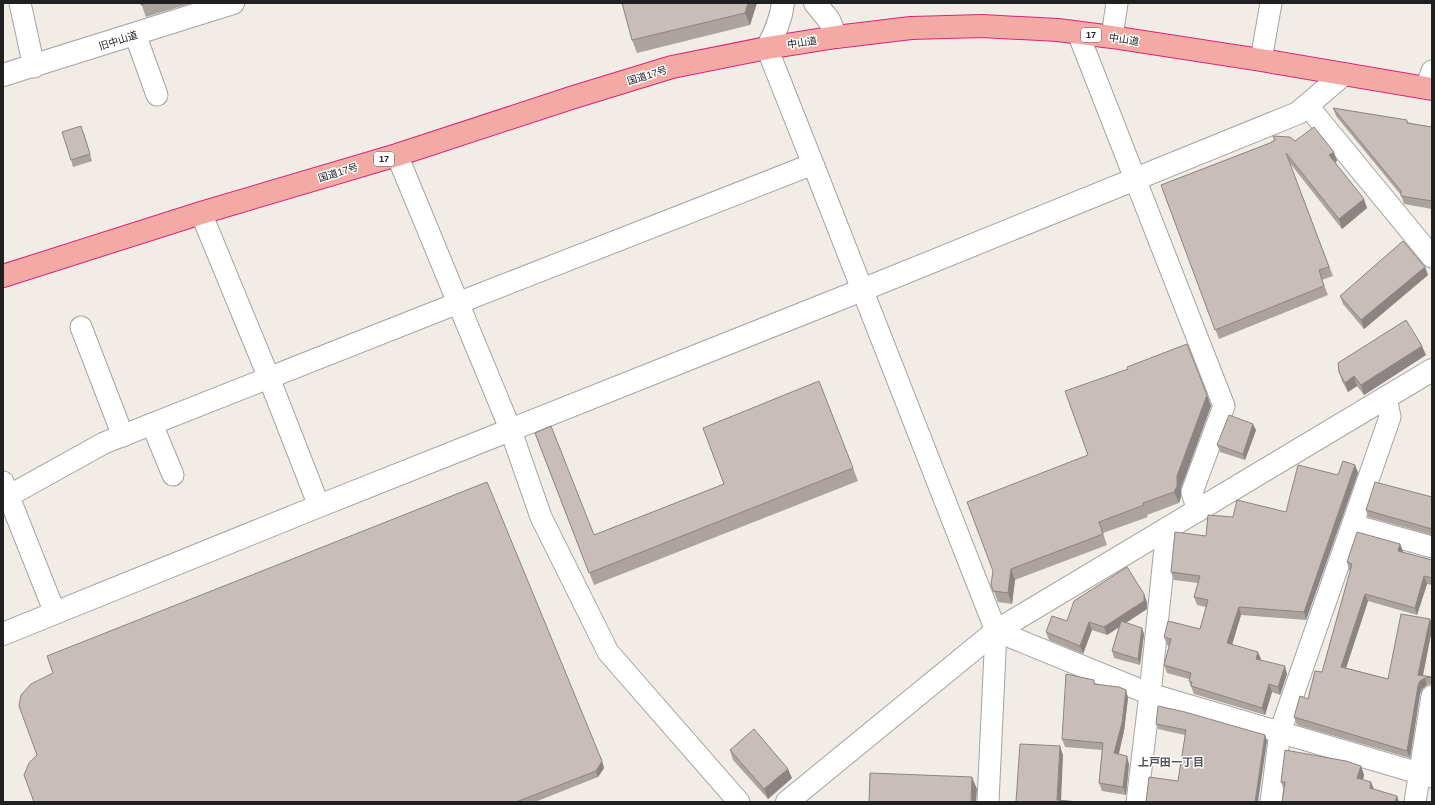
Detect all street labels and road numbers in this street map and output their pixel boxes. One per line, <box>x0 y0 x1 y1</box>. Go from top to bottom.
road number: 17 <box>1081 28 1101 42</box>
street label: 旧中山道 <box>97 29 139 52</box>
street label: 中山道 <box>1108 32 1140 47</box>
street label: 中山道 <box>786 35 818 50</box>
street label: 国道17号 <box>626 64 668 87</box>
road number: 17 <box>374 152 394 166</box>
street label: 国道17号 <box>317 161 359 184</box>

